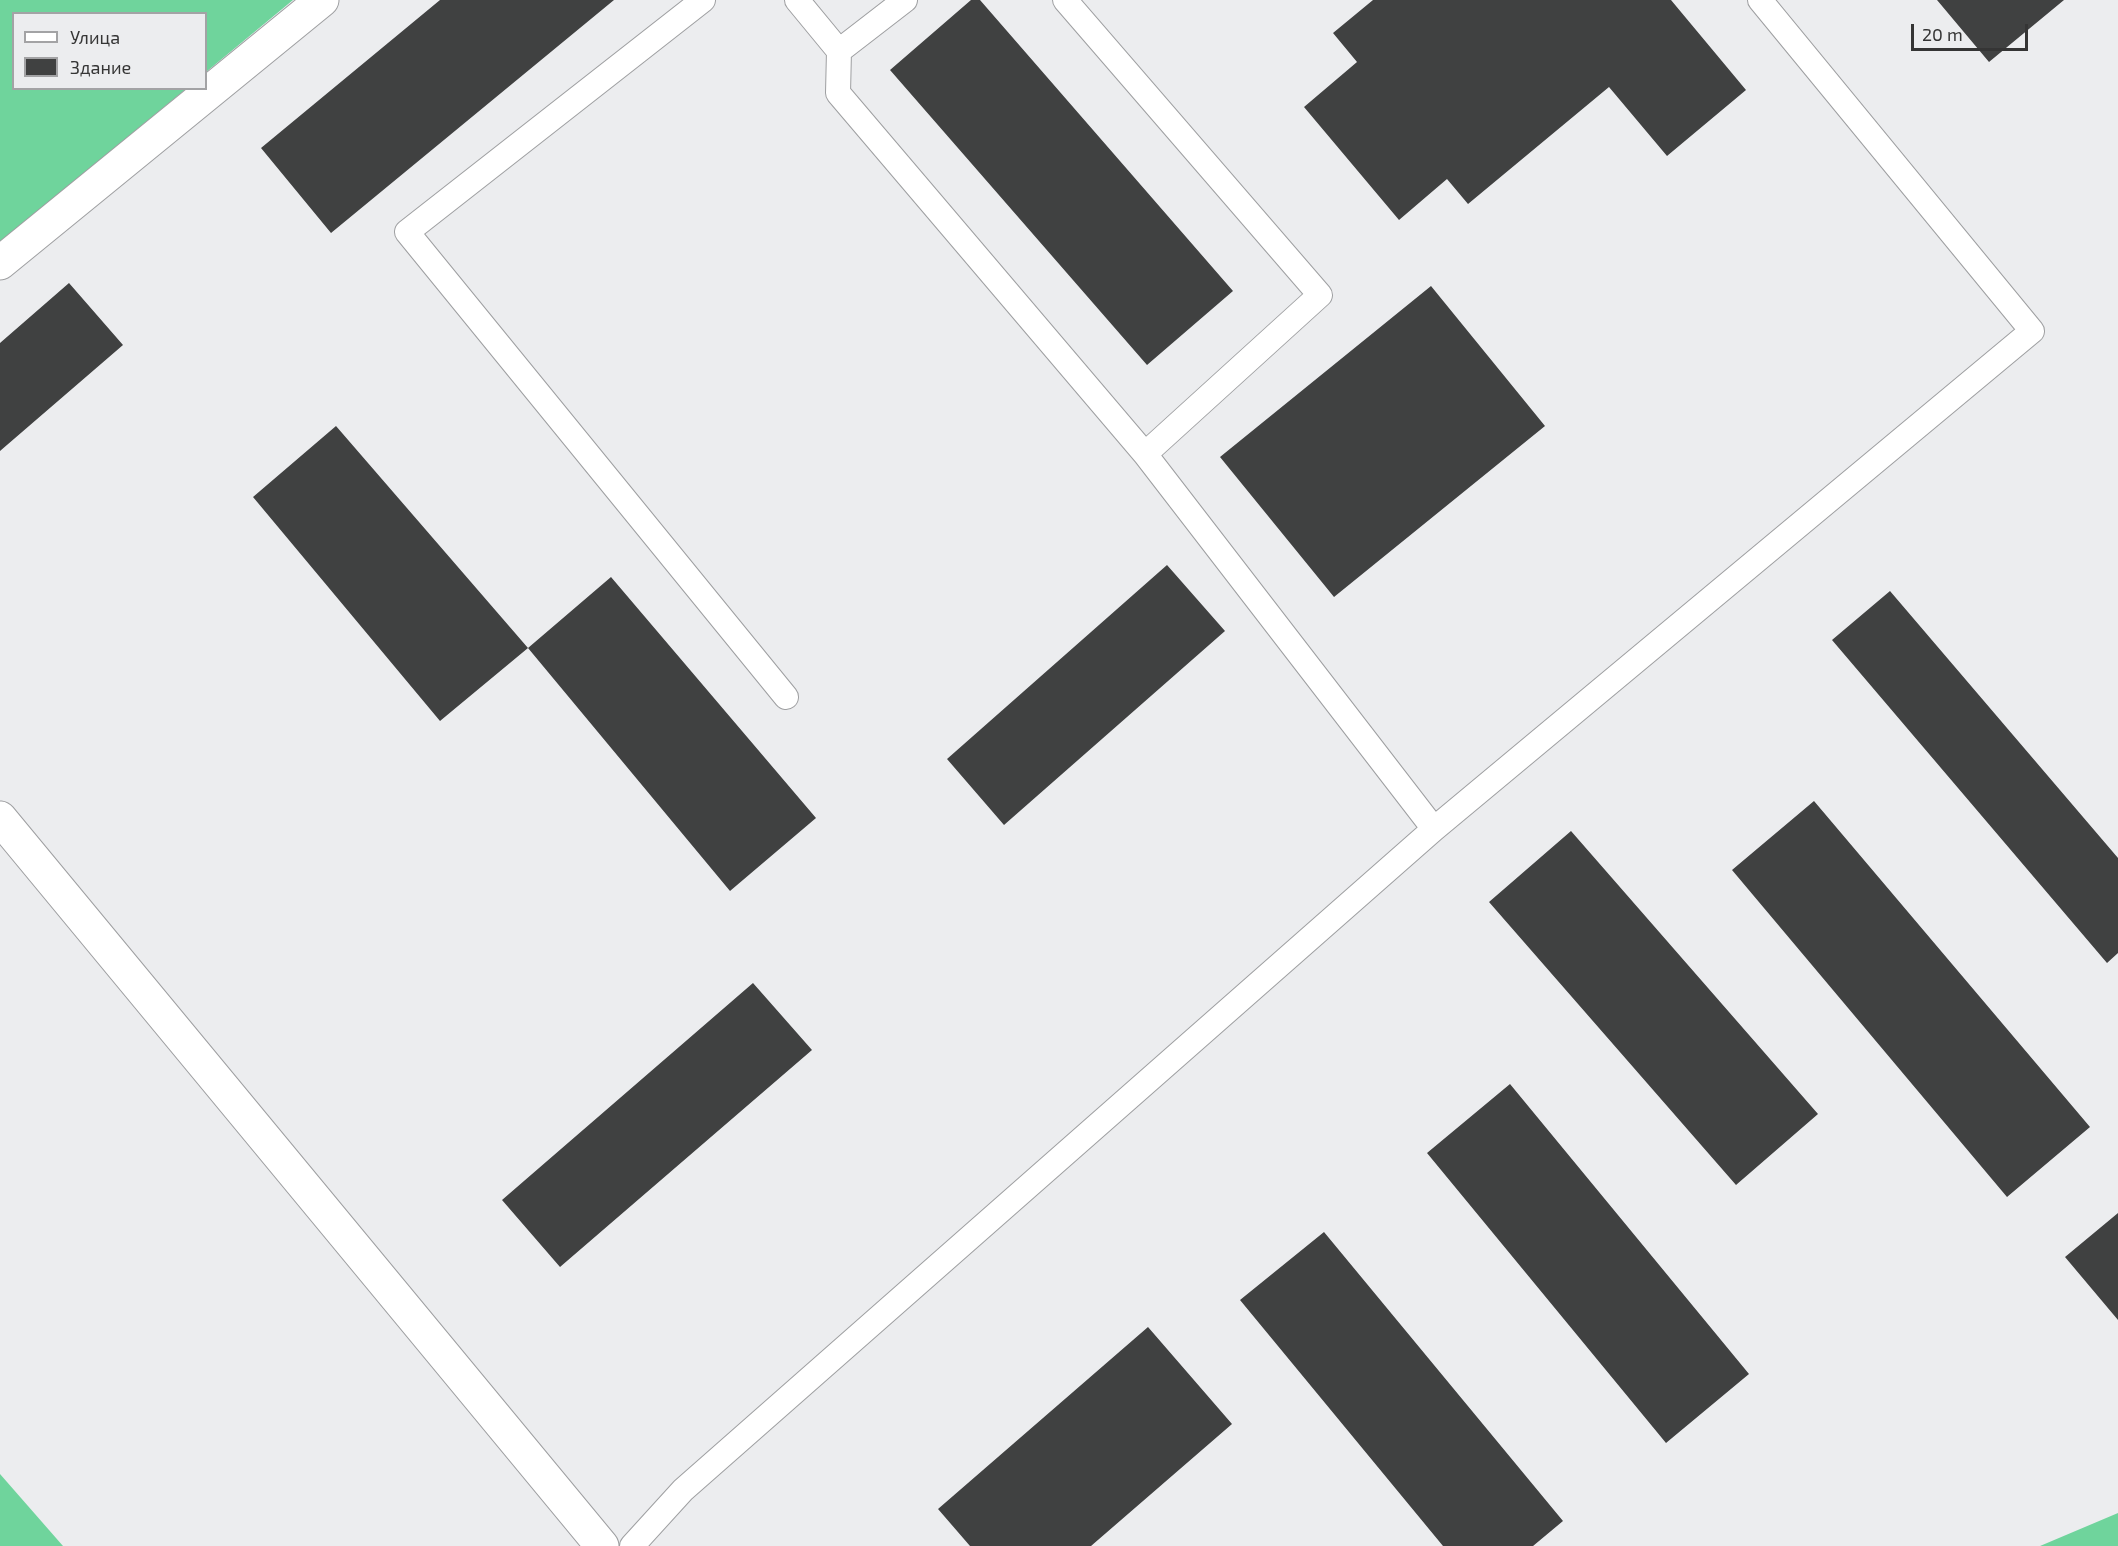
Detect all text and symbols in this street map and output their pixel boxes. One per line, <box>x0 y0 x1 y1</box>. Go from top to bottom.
legend <box>12 12 207 90</box>
scale bar <box>1914 12 2031 50</box>
text: 20 m <box>1922 23 1963 45</box>
text: Улица <box>70 26 120 48</box>
text: Здание <box>70 56 131 78</box>

